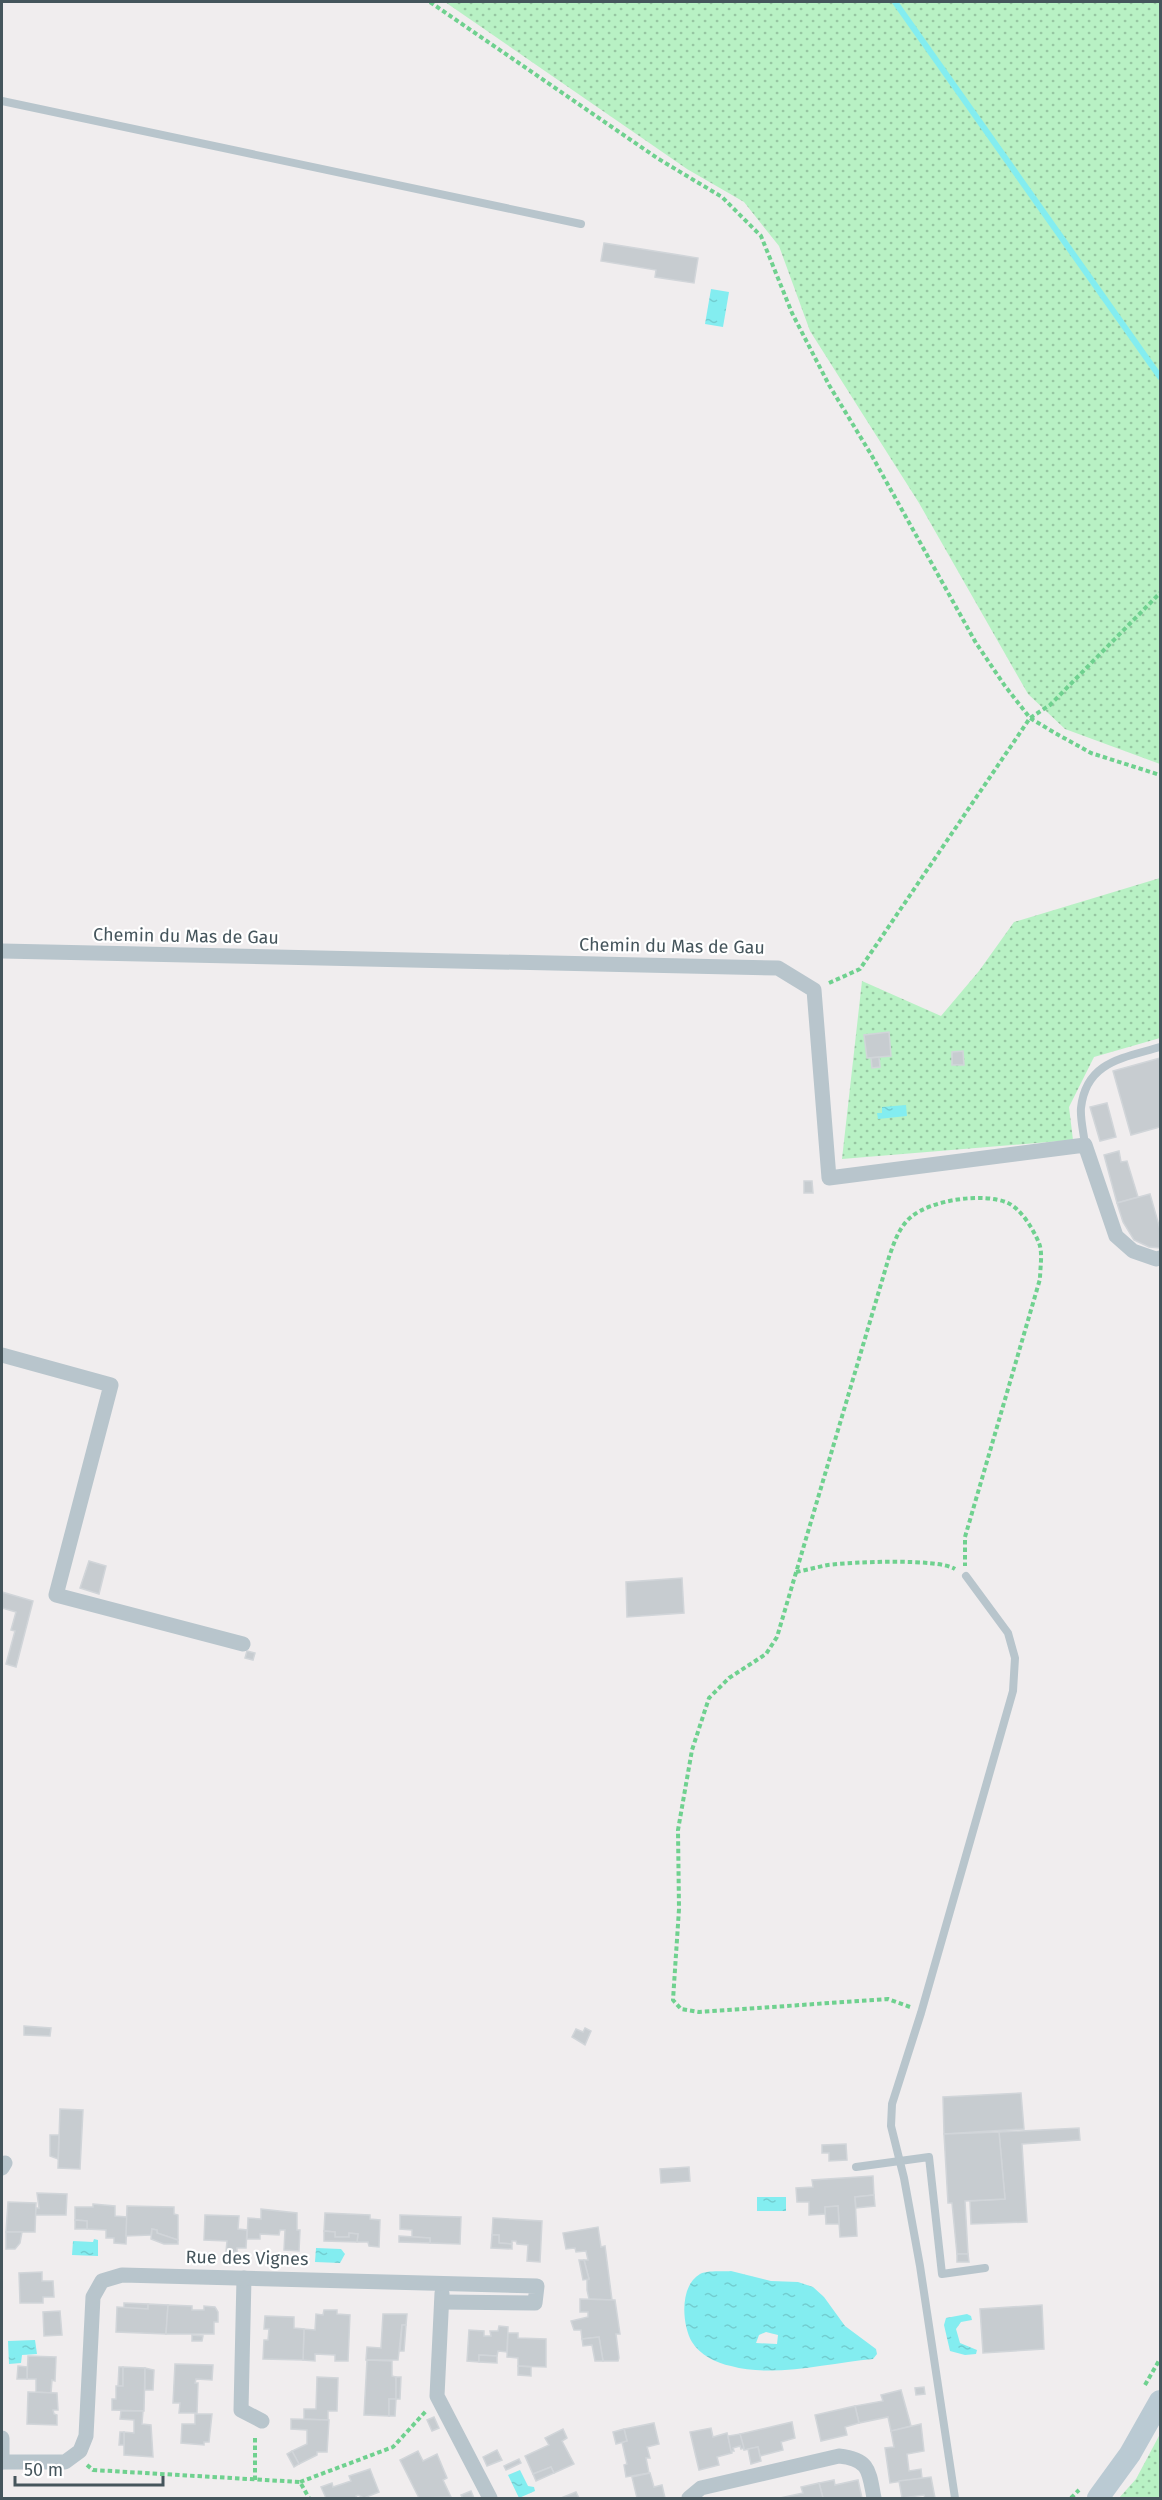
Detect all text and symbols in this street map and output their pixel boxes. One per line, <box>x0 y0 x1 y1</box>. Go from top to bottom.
street label: Chemin du Mas de Gau <box>93 923 279 949</box>
street label: Chemin du Mas de Gau <box>579 933 765 959</box>
street label: Rue des Vignes <box>185 2246 309 2270</box>
scale bar <box>15 2449 164 2487</box>
text: 50 m <box>24 2459 63 2481</box>

